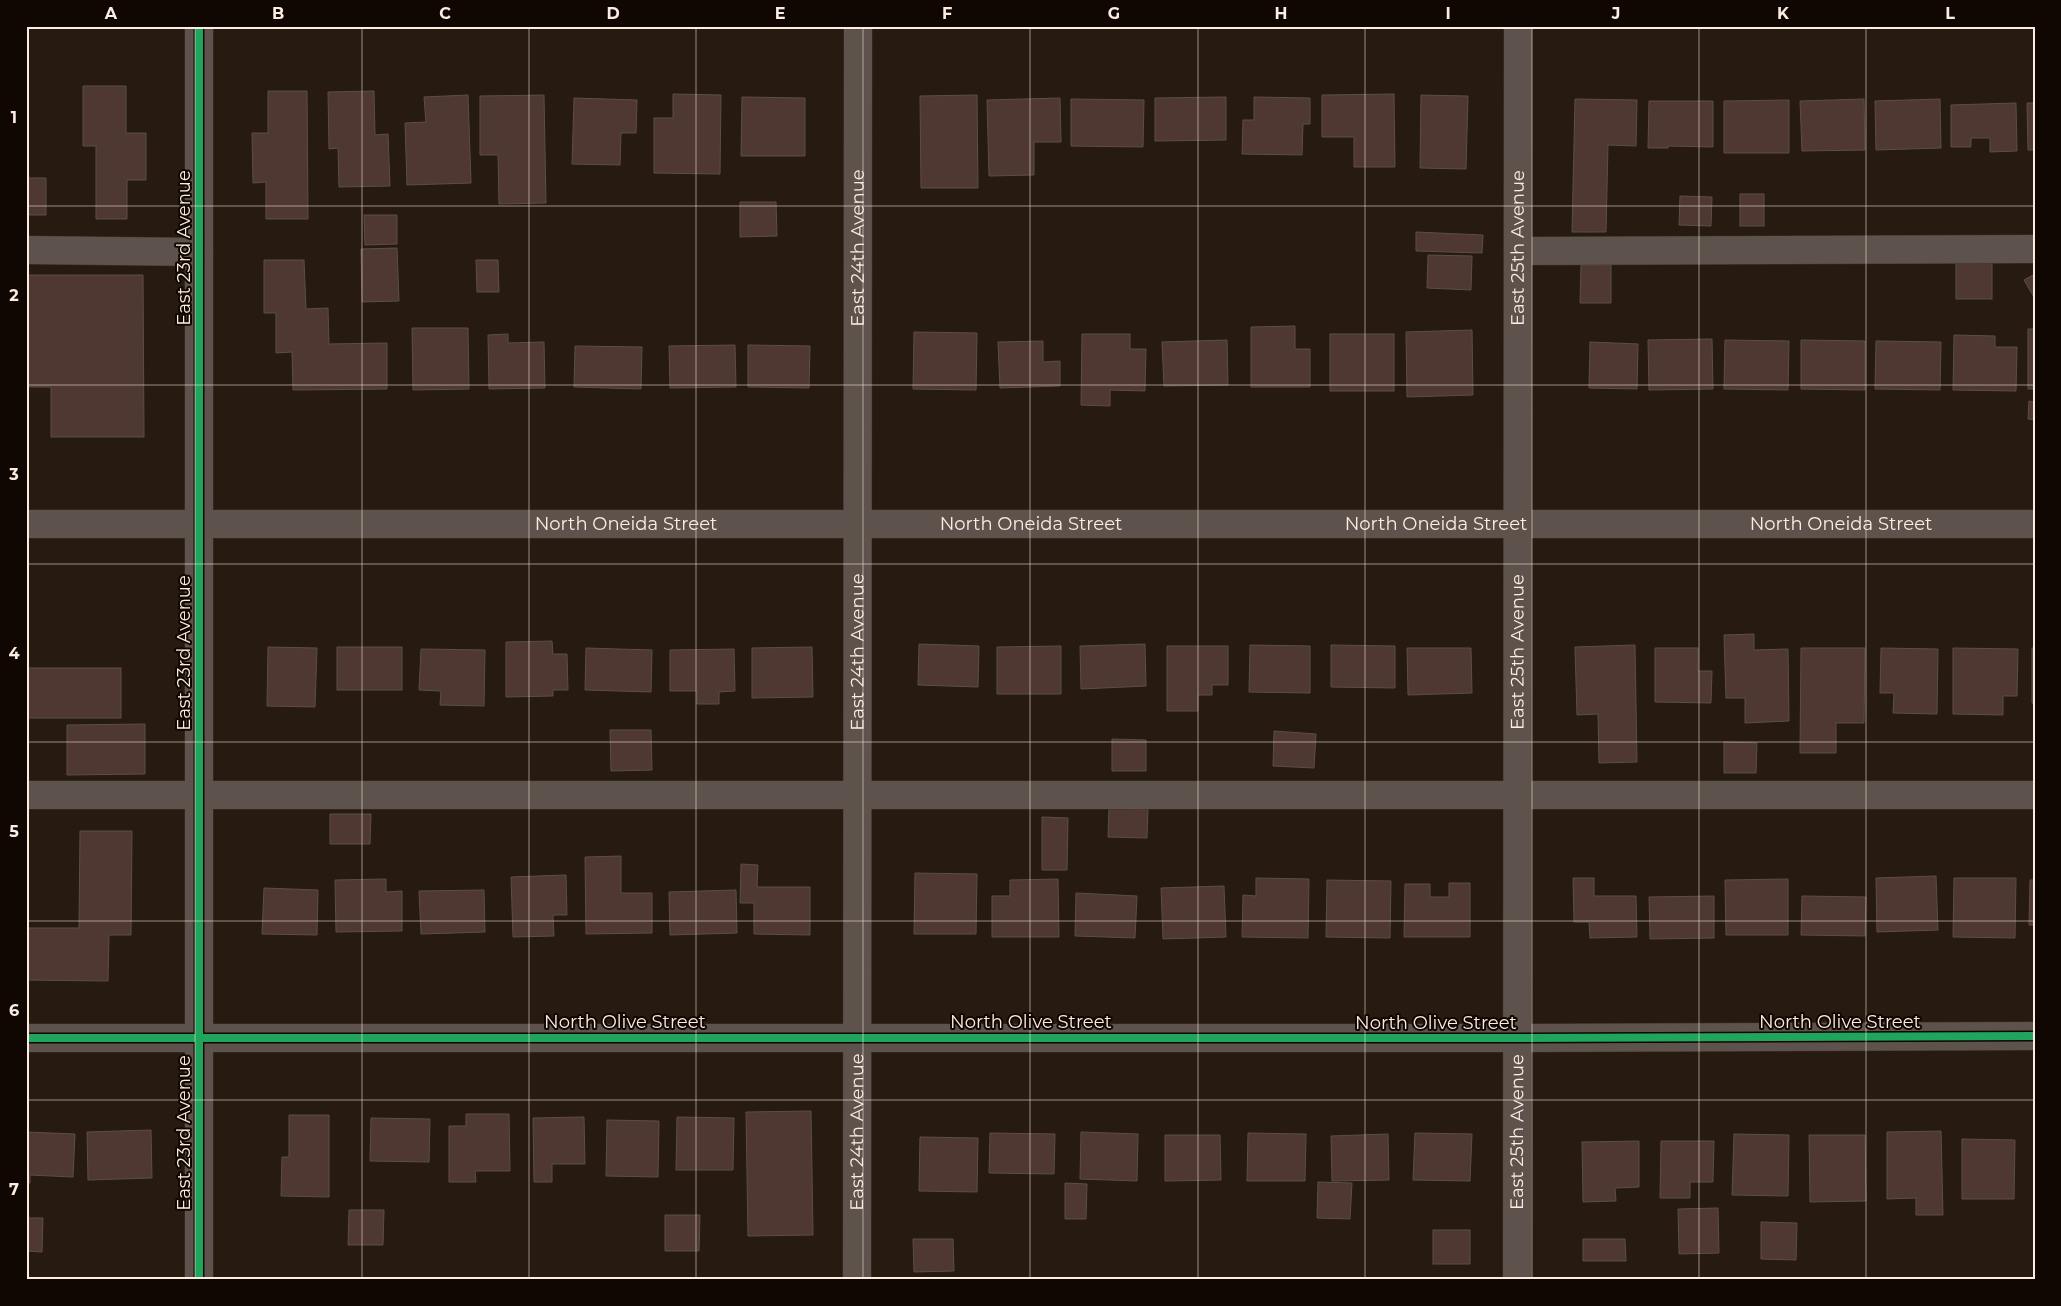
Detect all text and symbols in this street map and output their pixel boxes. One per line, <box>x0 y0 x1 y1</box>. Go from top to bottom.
text: A <box>104 4 118 23</box>
text: B <box>272 4 284 23</box>
text: C <box>439 4 451 23</box>
text: D <box>606 4 620 23</box>
text: E <box>775 4 785 23</box>
text: F <box>942 4 952 23</box>
text: G <box>1108 4 1120 23</box>
text: H <box>1275 4 1287 23</box>
text: I <box>1445 4 1451 23</box>
text: J <box>1611 4 1620 23</box>
text: K <box>1777 4 1790 23</box>
text: L <box>1945 4 1955 23</box>
text: 1 <box>11 108 17 127</box>
street label: East 24th Avenue <box>847 169 869 327</box>
street label: East 23rd Avenue <box>173 170 195 326</box>
street label: East 25th Avenue <box>1507 170 1529 326</box>
text: 2 <box>9 286 19 305</box>
text: 3 <box>8 465 19 484</box>
street label: North Oneida Street <box>535 513 717 535</box>
street label: North Oneida Street <box>940 513 1122 535</box>
street label: North Oneida Street <box>1345 513 1527 535</box>
street label: North Oneida Street <box>1750 513 1932 535</box>
street label: East 24th Avenue <box>846 573 869 731</box>
street label: East 25th Avenue <box>1506 574 1529 730</box>
street label: East 23rd Avenue <box>173 575 195 731</box>
text: 4 <box>8 644 20 663</box>
text: 5 <box>9 822 19 841</box>
text: 6 <box>9 1001 19 1020</box>
street label: North Olive Street <box>544 1011 706 1033</box>
street label: North Olive Street <box>950 1011 1112 1033</box>
street label: North Olive Street <box>1759 1011 1921 1033</box>
street label: North Olive Street <box>1355 1012 1517 1034</box>
street label: East 24th Avenue <box>846 1053 868 1211</box>
street label: East 25th Avenue <box>1506 1054 1528 1210</box>
street label: East 23rd Avenue <box>173 1055 195 1211</box>
text: 7 <box>9 1180 19 1199</box>

